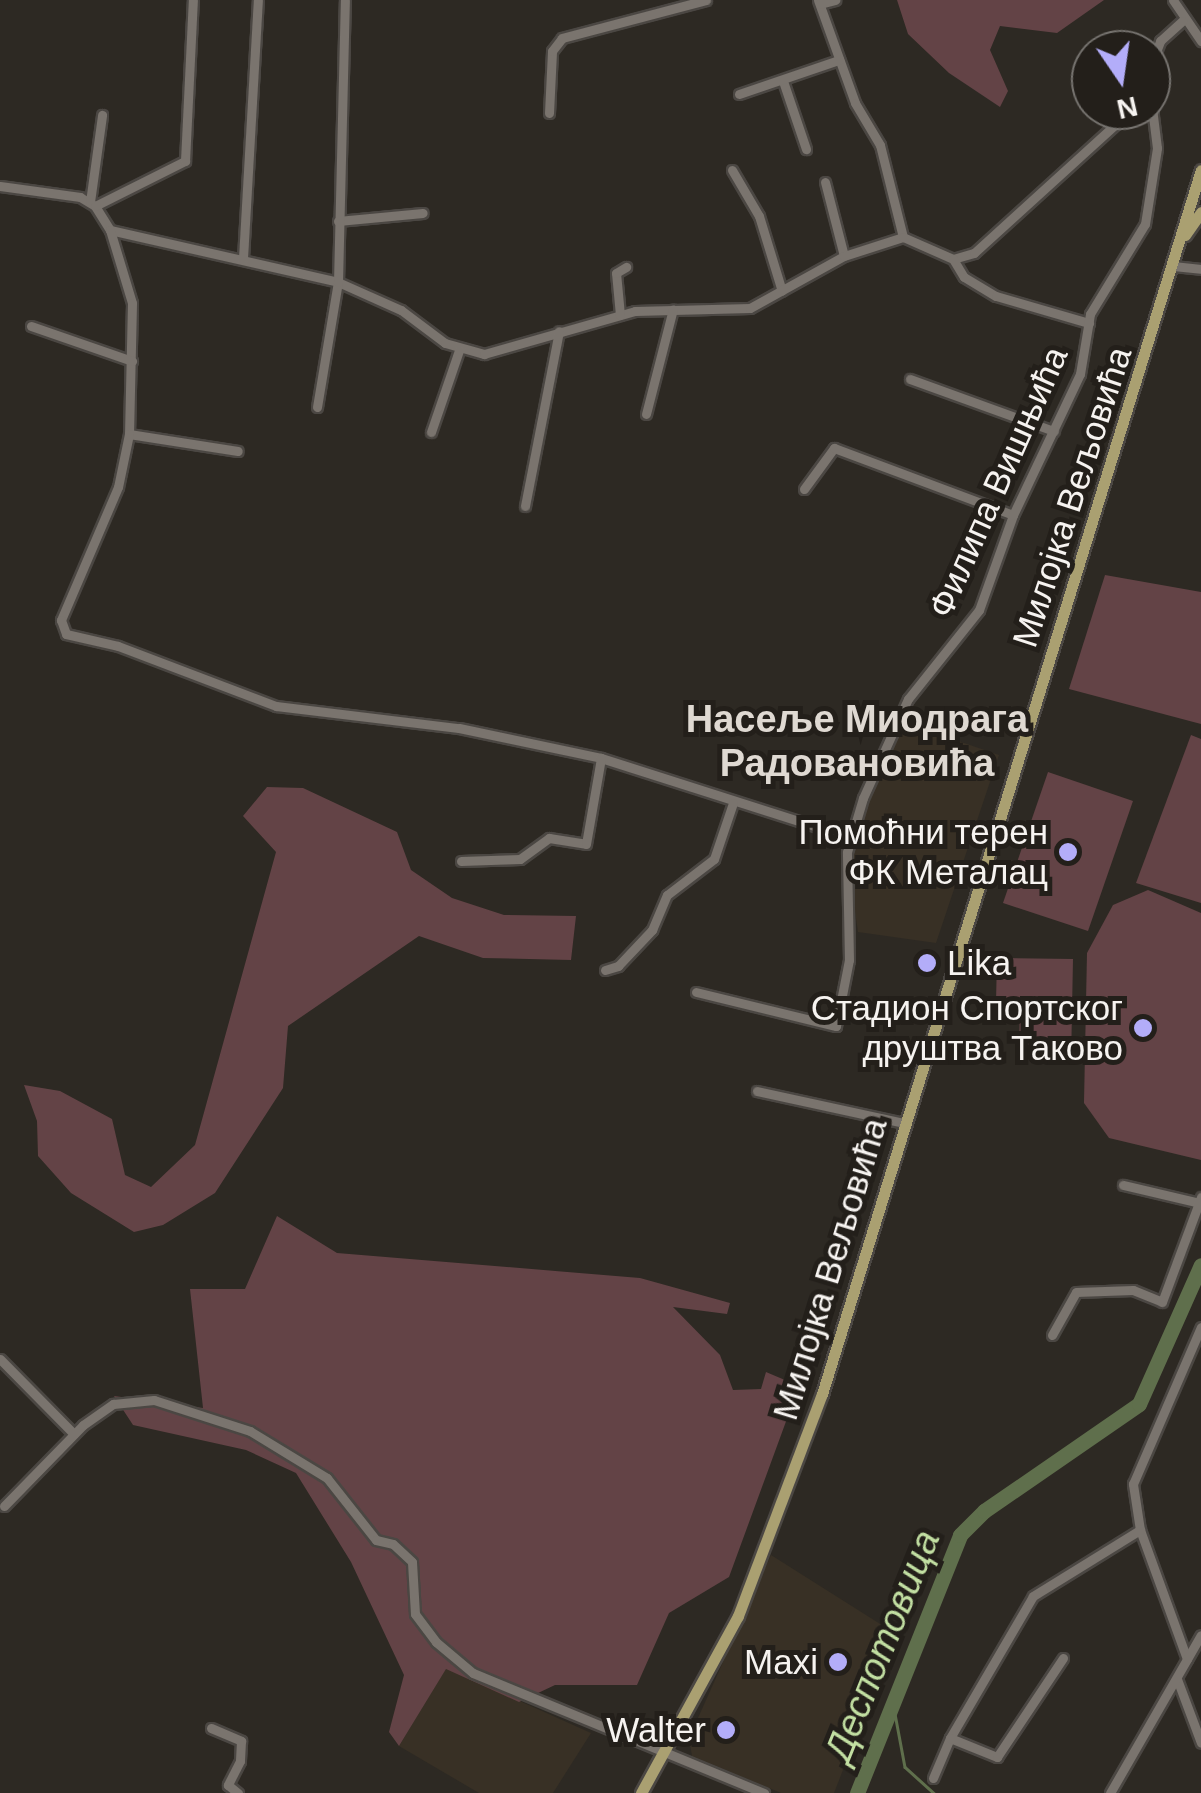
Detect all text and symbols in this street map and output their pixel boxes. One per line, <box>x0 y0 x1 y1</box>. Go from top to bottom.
north arrow <box>1071 30 1171 130</box>
text: N <box>1114 90 1141 125</box>
street label: Филипа Вишњића <box>919 340 1077 624</box>
street label: Милојка Вељовића <box>1004 342 1140 652</box>
district label: Насеље Миодрага Радовановића <box>686 697 1028 786</box>
place label: Помоћни терен ФК Металац <box>798 811 1048 893</box>
marker: Помоћни терен ФК Металац <box>1057 841 1079 863</box>
place label: Lika <box>947 942 1011 984</box>
marker: Lika <box>916 952 938 974</box>
place label: Стадион Спортског друштва Таково <box>811 987 1123 1069</box>
marker: Стадион Спортског друштва Таково <box>1132 1017 1154 1039</box>
street label: Милојка Вељовића <box>764 1113 896 1425</box>
water label: Деспотовица <box>816 1524 950 1768</box>
place label: Maxi <box>744 1641 818 1683</box>
marker: Maxi <box>827 1651 849 1673</box>
place label: Walter <box>606 1709 706 1751</box>
marker: Walter <box>715 1719 737 1741</box>

